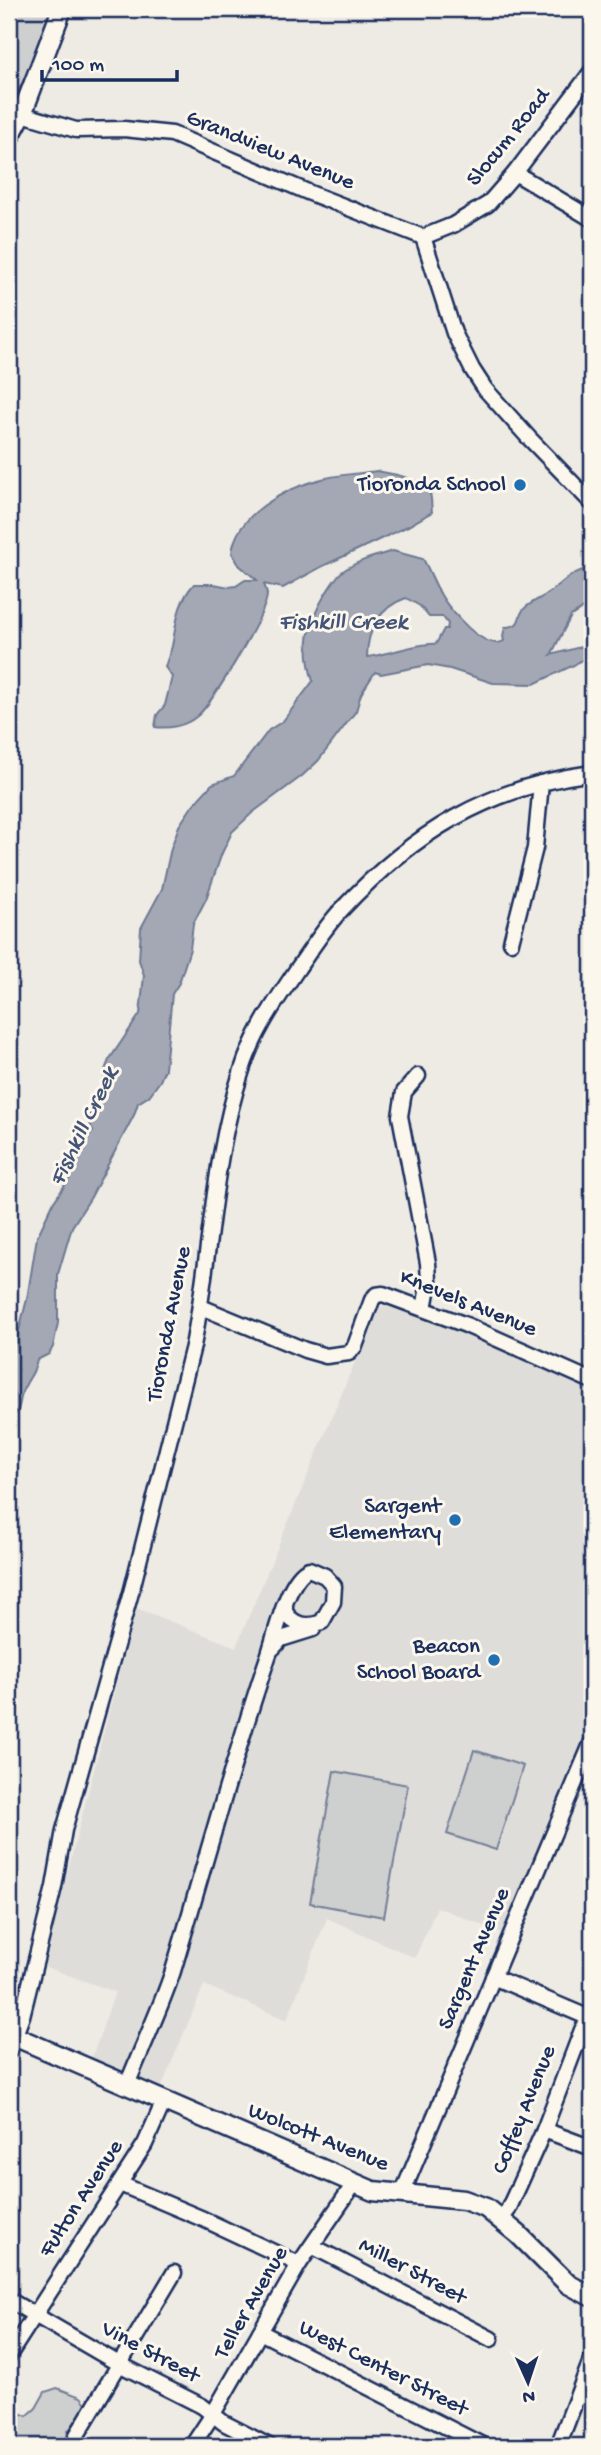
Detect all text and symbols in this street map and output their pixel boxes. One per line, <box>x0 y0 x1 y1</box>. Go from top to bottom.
scale bar <box>42 38 177 82</box>
text: 100 m <box>51 54 104 79</box>
street label: Slocum Road <box>461 82 558 192</box>
street label: Grandview Avenue <box>182 105 359 198</box>
place label: Tioronda School <box>356 472 506 499</box>
marker: Tioronda School <box>512 477 528 493</box>
water label: Fishkill Creek <box>279 609 409 638</box>
water label: Fishkill Creek <box>44 1061 127 1191</box>
street label: Tioronda Avenue <box>141 1243 199 1406</box>
street label: Knevels Avenue <box>395 1264 542 1344</box>
place label: Sargent Elementary <box>329 1494 443 1547</box>
marker: Sargent Elementary <box>447 1512 463 1528</box>
place label: Beacon School Board <box>357 1634 482 1687</box>
marker: Beacon School Board <box>486 1652 502 1668</box>
street label: Sargent Avenue <box>433 1883 517 2034</box>
street label: Coffey Avenue <box>487 2041 563 2178</box>
street label: Wolcott Avenue <box>244 2097 394 2179</box>
street label: Fulton Avenue <box>34 2134 131 2264</box>
street label: Miller Street <box>354 2232 472 2312</box>
street label: Teller Avenue <box>208 2241 296 2366</box>
street label: Vine Street <box>95 2315 205 2391</box>
street label: West Center Street <box>294 2315 474 2424</box>
north arrow <box>492 2346 562 2416</box>
text: N <box>522 2384 536 2407</box>

